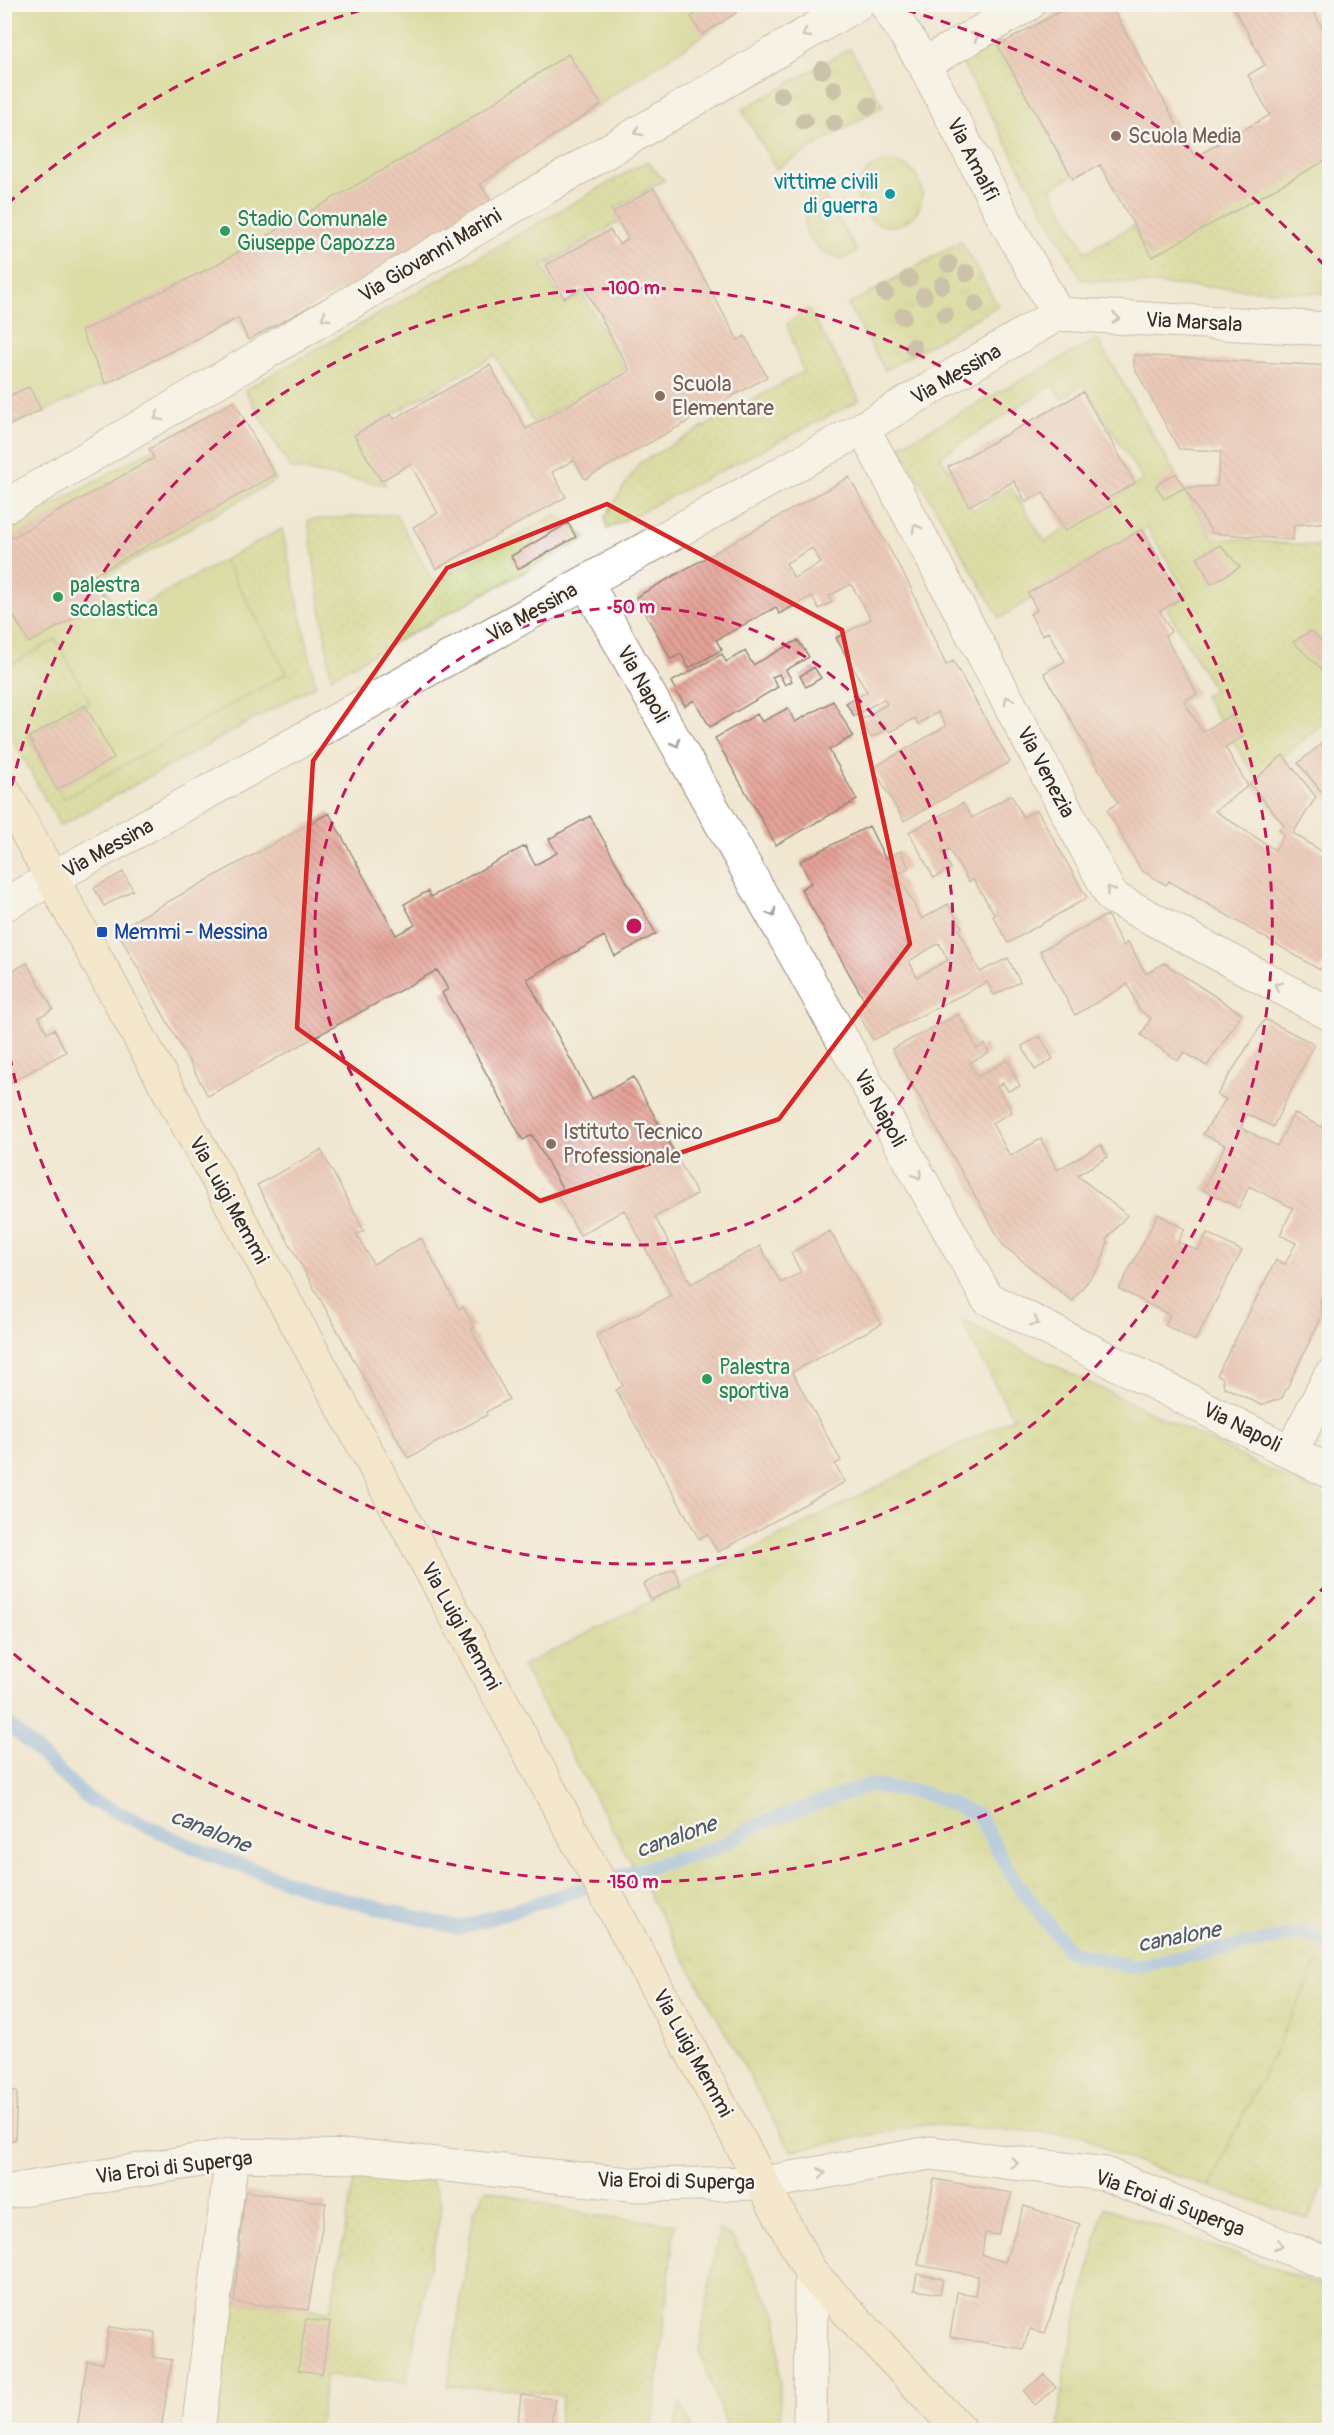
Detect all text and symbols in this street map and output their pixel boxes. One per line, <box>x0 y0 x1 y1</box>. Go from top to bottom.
one-way arrow <box>802 26 812 38</box>
one-way arrow <box>969 31 979 43</box>
street label: Via Amalfi <box>940 113 1005 205</box>
place label: Scuola Media <box>1128 123 1241 150</box>
one-way arrow <box>634 125 644 136</box>
marker: Scuola Media <box>1109 129 1123 143</box>
place label: vittime civili di guerra <box>773 169 878 220</box>
marker: vittime civili di guerra <box>883 187 897 201</box>
street label: Via Giovanni Marini <box>354 202 507 309</box>
place label: Stadio Comunale Giuseppe Capozza <box>237 206 395 257</box>
marker: Stadio Comunale Giuseppe Capozza <box>218 224 232 238</box>
text: 100 m <box>608 277 660 300</box>
street label: Via Marsala <box>1145 306 1243 339</box>
one-way arrow <box>321 310 331 322</box>
one-way arrow <box>1112 311 1121 324</box>
street label: Via Messina <box>906 338 1006 411</box>
place label: Scuola Elementare <box>672 371 775 422</box>
marker: Scuola Elementare <box>653 389 667 403</box>
one-way arrow <box>154 409 164 421</box>
one-way arrow <box>912 524 923 535</box>
place label: palestra scolastica <box>70 572 158 623</box>
street label: Via Messina <box>482 576 583 649</box>
marker: palestra scolastica <box>51 590 65 604</box>
text: 50 m <box>613 596 655 619</box>
street label: Via Napoli <box>610 641 675 728</box>
one-way arrow <box>1004 696 1015 707</box>
street label: Via Venezia <box>1010 722 1081 823</box>
one-way arrow <box>669 737 681 747</box>
street label: Via Messina <box>58 812 159 885</box>
one-way arrow <box>1106 886 1117 897</box>
one-way arrow <box>765 907 776 918</box>
centre of rings <box>624 916 644 936</box>
place label: Memmi - Messina <box>114 919 268 946</box>
marker: Memmi - Messina <box>95 925 109 939</box>
one-way arrow <box>1274 982 1284 993</box>
street label: Via Napoli <box>847 1065 912 1152</box>
place label: Istituto Tecnico Professionale <box>563 1119 703 1170</box>
street label: Via Luigi Memmi <box>182 1132 275 1269</box>
marker: Istituto Tecnico Professionale <box>544 1137 558 1151</box>
one-way arrow <box>911 1169 922 1179</box>
one-way arrow <box>1029 1315 1040 1327</box>
place label: Palestra sportiva <box>719 1354 790 1405</box>
marker: Palestra sportiva <box>700 1372 714 1386</box>
street label: Via Napoli <box>1198 1396 1286 1459</box>
street label: Via Luigi Memmi <box>414 1558 507 1695</box>
water label: canalone <box>167 1802 257 1860</box>
water label: canalone <box>632 1809 722 1864</box>
text: 150 m <box>610 1871 659 1894</box>
water label: canalone <box>1136 1915 1225 1959</box>
street label: Via Luigi Memmi <box>646 1985 739 2122</box>
street label: Via Eroi di Superga <box>94 2144 254 2191</box>
one-way arrow <box>1010 2157 1019 2169</box>
street label: Via Eroi di Superga <box>1091 2164 1249 2243</box>
street label: Via Eroi di Superga <box>597 2167 755 2196</box>
one-way arrow <box>816 2167 826 2180</box>
one-way arrow <box>1273 2238 1284 2250</box>

